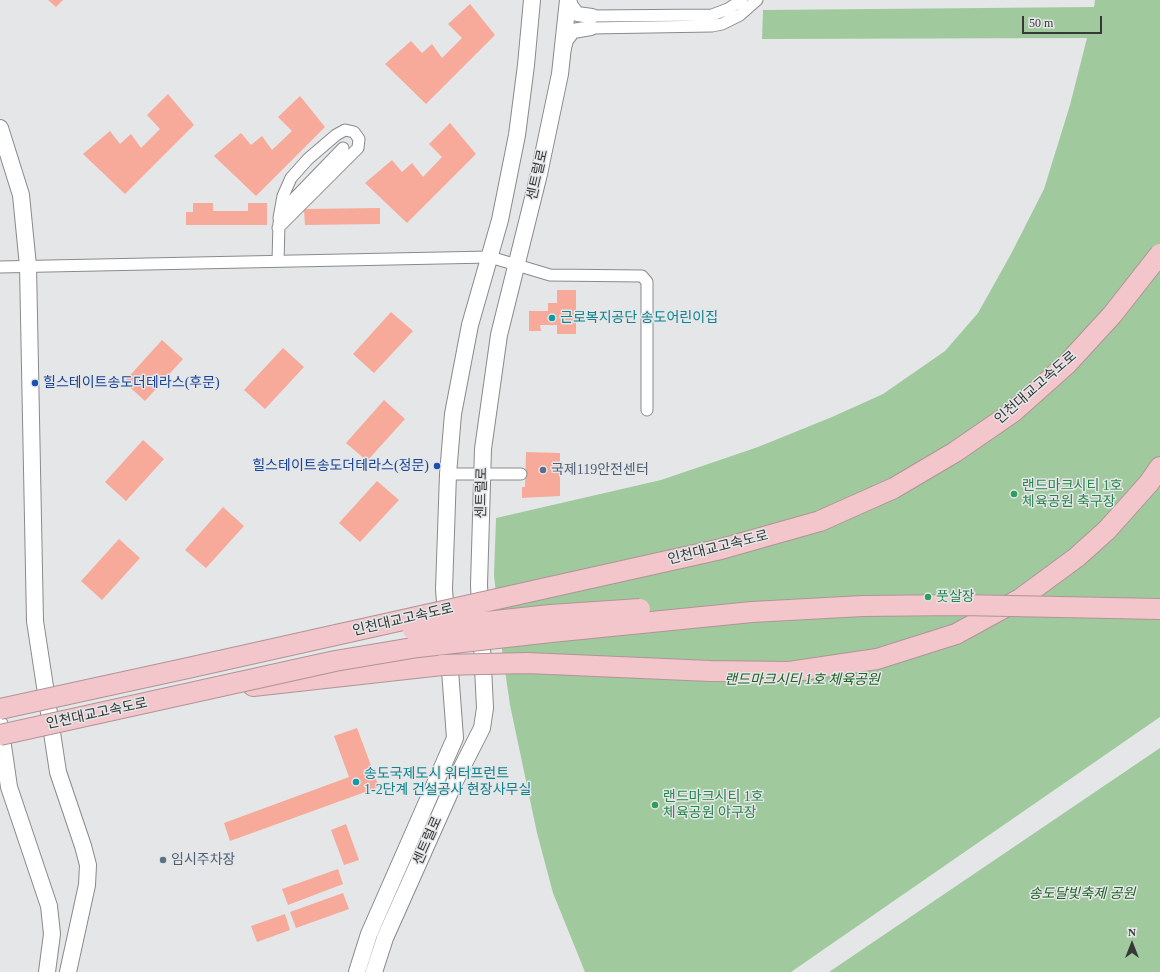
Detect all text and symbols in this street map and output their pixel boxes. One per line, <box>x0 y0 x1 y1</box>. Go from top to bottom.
scale bar <box>1024 8 1104 34</box>
text: 50 m <box>1029 16 1053 30</box>
street label: 센트럴로 <box>524 148 552 202</box>
place label: 근로복지공단 송도어린이집 <box>560 310 718 326</box>
marker: 근로복지공단 송도어린이집 <box>547 313 557 323</box>
street label: 인천대교고속도로 <box>992 348 1080 428</box>
place label: 힐스테이트송도더테라스(후문) <box>43 375 220 391</box>
marker: 힐스테이트송도더테라스(후문) <box>30 378 40 388</box>
place label: 힐스테이트송도더테라스(정문) <box>252 458 429 474</box>
marker: 힐스테이트송도더테라스(정문) <box>432 461 442 471</box>
place label: 국제119안전센터 <box>551 462 649 478</box>
marker: 국제119안전센터 <box>538 465 548 475</box>
street label: 센트럴로 <box>473 467 491 519</box>
place label: 랜드마크시티 1호 체육공원 축구장 <box>1022 478 1123 510</box>
marker: 랜드마크시티 1호 체육공원 축구장 <box>1009 489 1019 499</box>
street label: 인천대교고속도로 <box>666 527 770 569</box>
place label: 풋살장 <box>936 589 975 605</box>
marker: 풋살장 <box>923 592 933 602</box>
street label: 인천대교고속도로 <box>351 600 455 640</box>
park label: 랜드마크시티 1호 체육공원 <box>724 672 880 688</box>
street label: 인천대교고속도로 <box>45 695 149 733</box>
place label: 송도국제도시 워터프런트 1-2단계 건설공사 현장사무실 <box>364 766 531 798</box>
marker: 송도국제도시 워터프런트 1-2단계 건설공사 현장사무실 <box>351 777 361 787</box>
place label: 랜드마크시티 1호 체육공원 야구장 <box>663 789 764 822</box>
marker: 랜드마크시티 1호 체육공원 야구장 <box>650 800 660 810</box>
street label: 센트럴로 <box>410 814 446 868</box>
place label: 임시주차장 <box>171 852 235 868</box>
marker: 임시주차장 <box>158 855 168 865</box>
park label: 송도달빛축제 공원 <box>1029 886 1135 902</box>
north arrow <box>1112 924 1152 964</box>
text: N <box>1128 926 1136 938</box>

